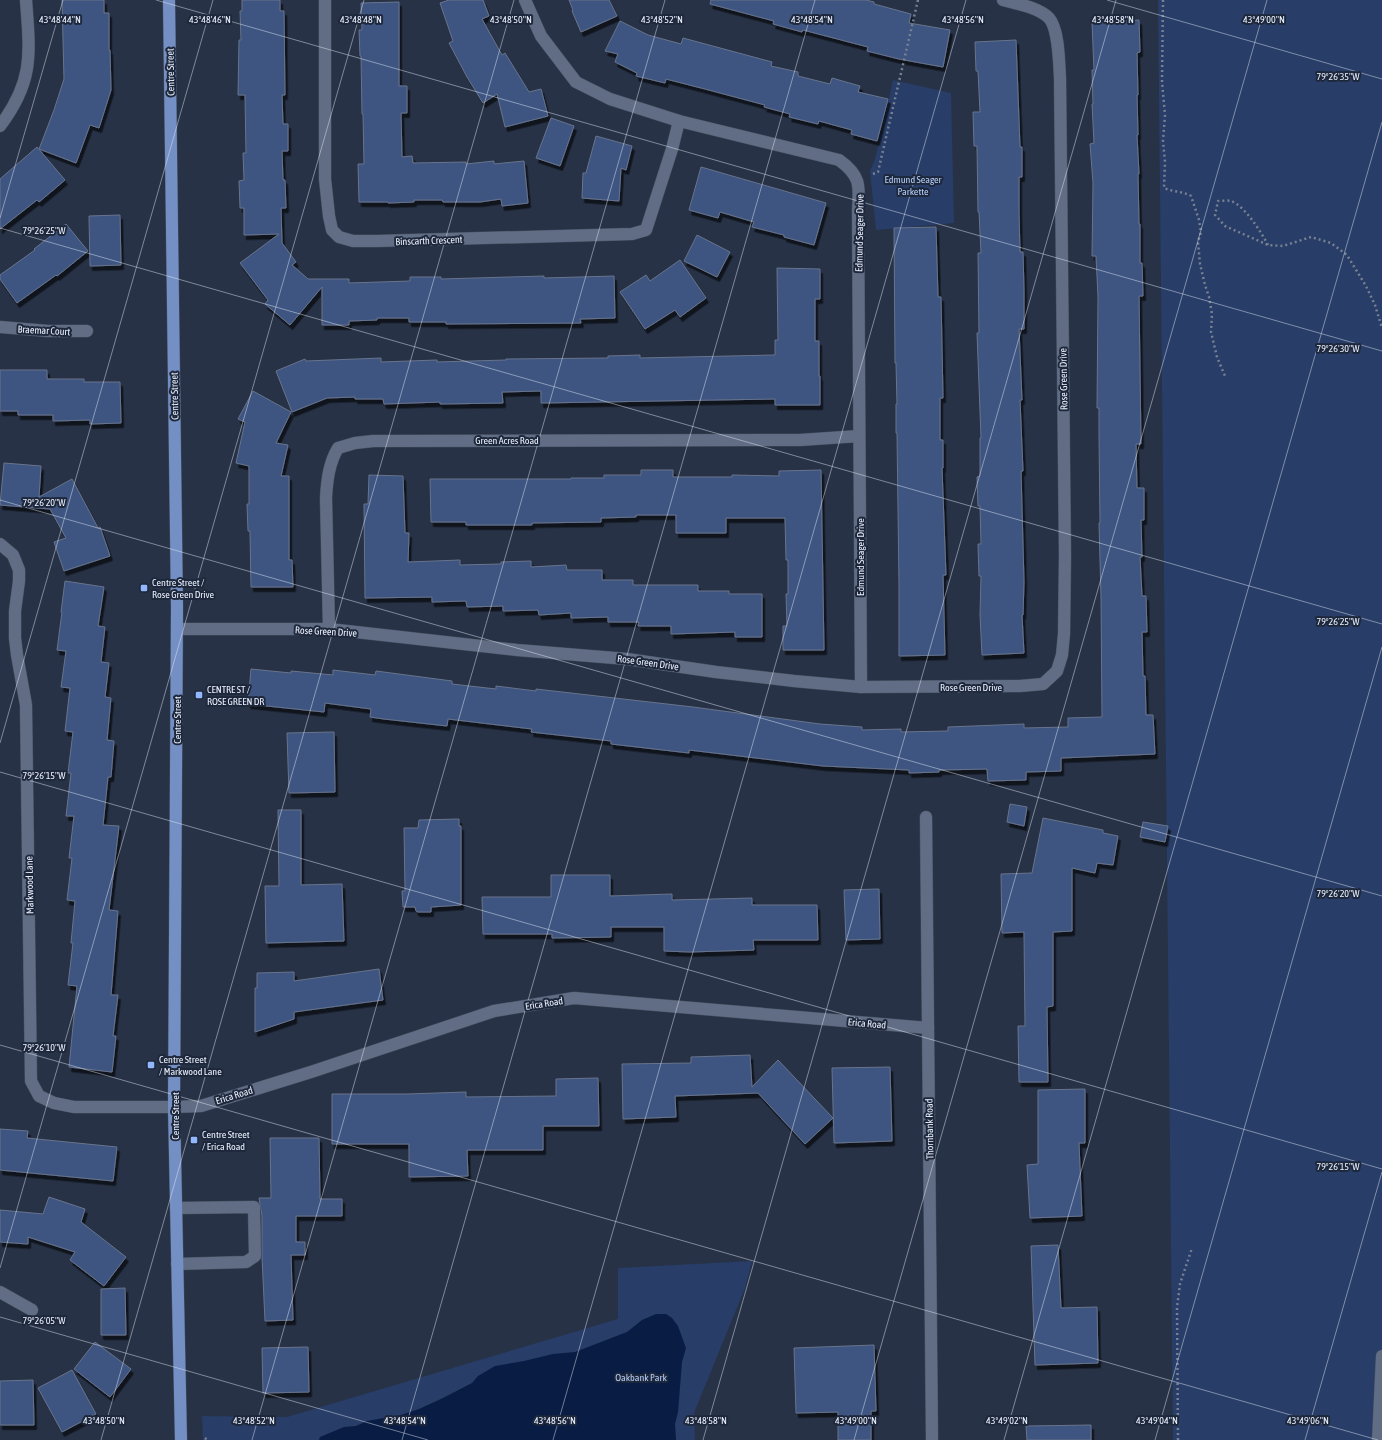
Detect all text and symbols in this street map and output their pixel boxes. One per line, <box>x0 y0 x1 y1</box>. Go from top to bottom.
text: 43°48'44"N <box>39 14 81 25</box>
text: 43°48'46"N <box>189 14 231 25</box>
text: 43°48'48"N <box>340 14 382 25</box>
text: 43°48'50"N <box>490 14 532 25</box>
text: 43°48'52"N <box>641 14 683 25</box>
text: 43°48'54"N <box>791 14 833 25</box>
text: 43°48'56"N <box>942 14 984 25</box>
text: 43°48'58"N <box>1092 14 1134 25</box>
text: 43°49'00"N <box>1243 14 1285 25</box>
street label: Centre Street <box>165 48 176 96</box>
text: 79°26'35"W <box>1316 71 1360 82</box>
park label: Edmund Seager Parkette <box>885 174 943 197</box>
street label: Edmund Seager Drive <box>853 194 866 272</box>
text: 79°26'25"W <box>22 225 66 236</box>
street label: Binscarth Crescent <box>395 234 463 247</box>
street label: Braemar Court <box>17 324 71 337</box>
text: 79°26'30"W <box>1316 343 1360 354</box>
street label: Rose Green Drive <box>1057 347 1070 410</box>
street label: Centre Street <box>169 372 180 420</box>
street label: Green Acres Road <box>475 435 539 446</box>
text: 79°26'20"W <box>22 497 66 508</box>
street label: Edmund Seager Drive <box>855 518 866 596</box>
place label: Centre Street / Rose Green Drive <box>152 577 215 600</box>
marker: Centre Street / Rose Green Drive <box>139 583 149 593</box>
text: 79°26'25"W <box>1316 616 1360 627</box>
street label: Rose Green Drive <box>295 624 358 639</box>
street label: Rose Green Drive <box>616 653 680 672</box>
street label: Rose Green Drive <box>940 682 1002 693</box>
place label: CENTRE ST / ROSE GREEN DR <box>207 684 264 707</box>
marker: CENTRE ST / ROSE GREEN DR <box>194 690 204 700</box>
street label: Centre Street <box>172 696 183 744</box>
text: 79°26'15"W <box>22 770 66 781</box>
street label: Markwood Lane <box>23 855 36 914</box>
text: 79°26'20"W <box>1316 888 1360 899</box>
street label: Erica Road <box>524 995 564 1012</box>
street label: Erica Road <box>847 1016 887 1031</box>
text: 79°26'10"W <box>22 1042 66 1053</box>
place label: Centre Street / Markwood Lane <box>159 1054 222 1077</box>
marker: Centre Street / Markwood Lane <box>146 1060 156 1070</box>
street label: Erica Road <box>214 1085 254 1106</box>
street label: Centre Street <box>170 1092 181 1140</box>
street label: Thornbank Road <box>923 1098 936 1159</box>
place label: Centre Street / Erica Road <box>202 1129 250 1152</box>
marker: Centre Street / Erica Road <box>189 1135 199 1145</box>
text: 79°26'15"W <box>1316 1161 1360 1172</box>
text: 79°26'05"W <box>22 1315 66 1326</box>
park label: Oakbank Park <box>615 1372 667 1383</box>
text: 43°48'50"N <box>83 1415 125 1426</box>
text: 43°48'52"N <box>233 1415 275 1426</box>
text: 43°48'54"N <box>384 1415 426 1426</box>
text: 43°48'56"N <box>534 1415 576 1426</box>
text: 43°48'58"N <box>685 1415 727 1426</box>
text: 43°49'00"N <box>835 1415 877 1426</box>
text: 43°49'02"N <box>986 1415 1028 1426</box>
text: 43°49'04"N <box>1136 1415 1178 1426</box>
text: 43°49'06"N <box>1287 1415 1329 1426</box>

